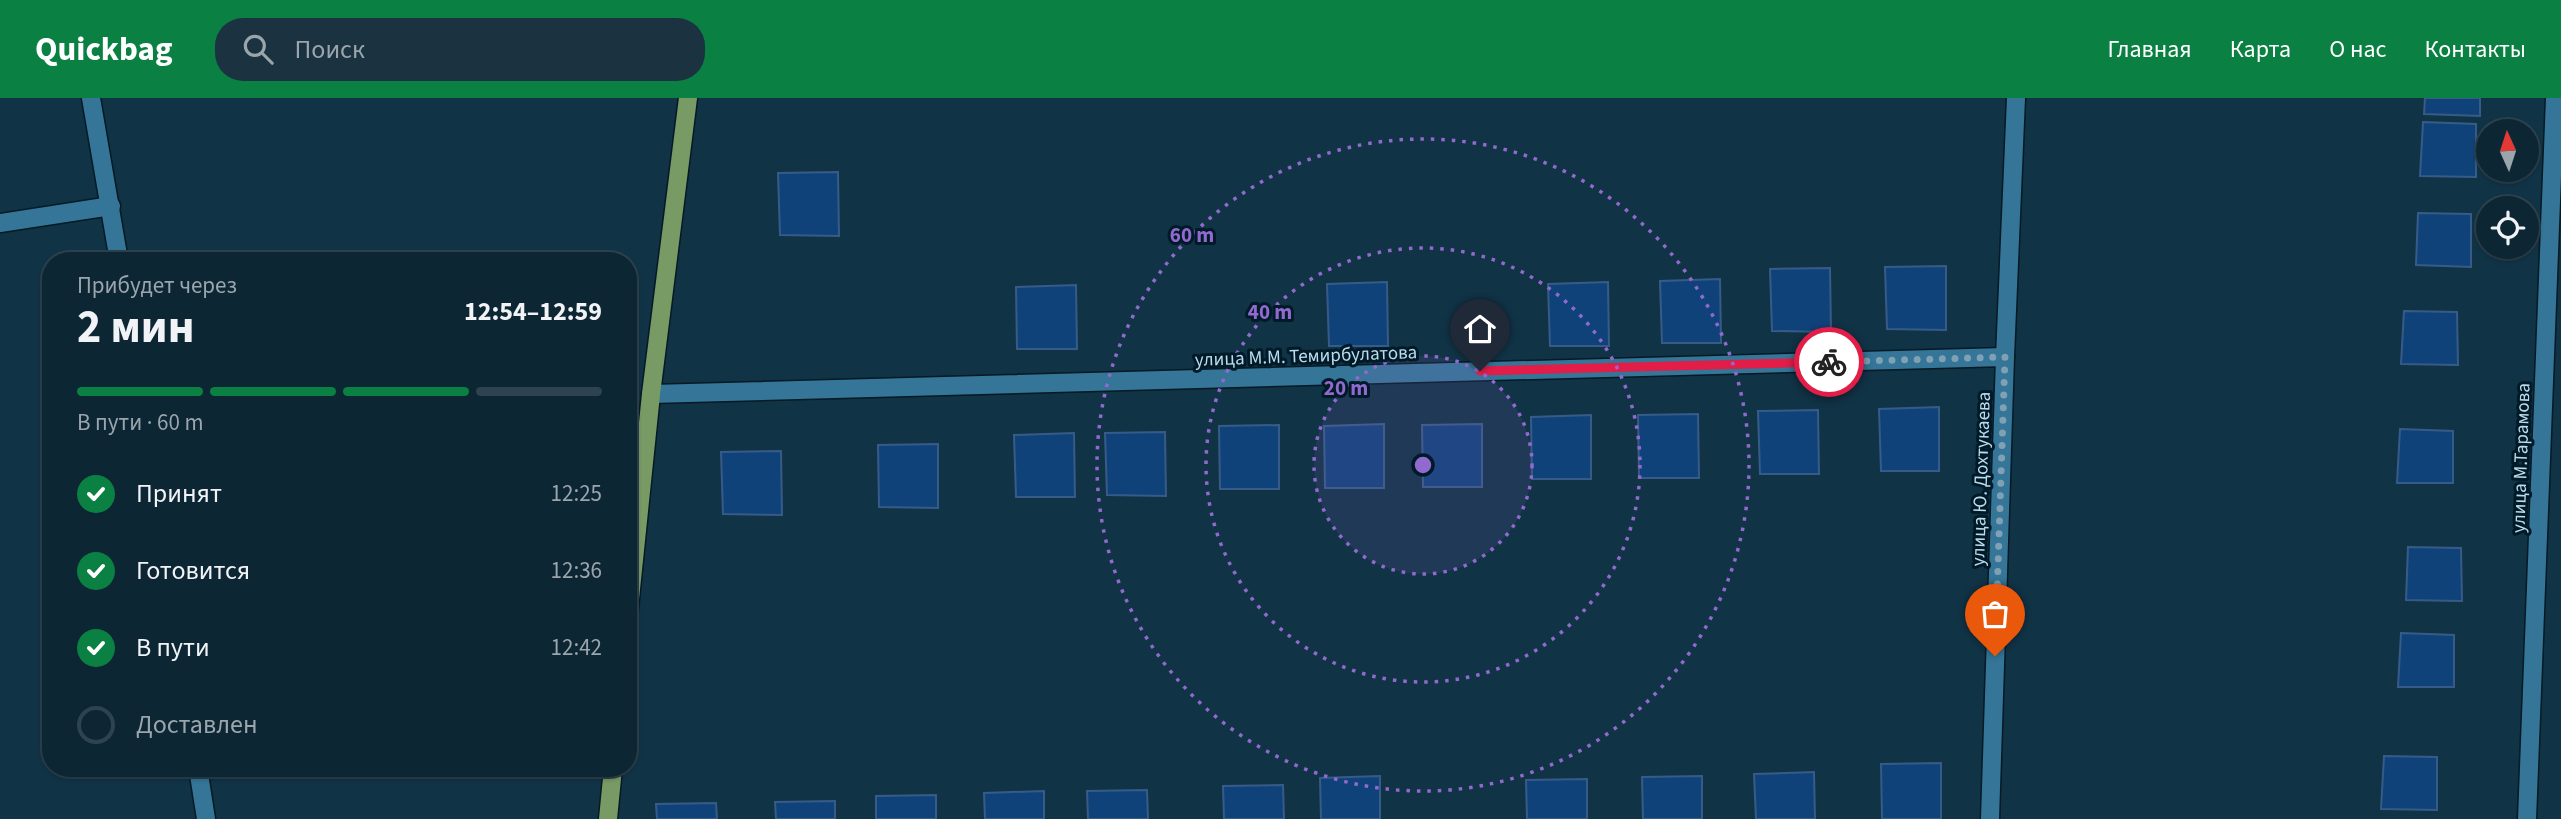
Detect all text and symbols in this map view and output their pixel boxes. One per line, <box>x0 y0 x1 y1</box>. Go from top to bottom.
search box <box>215 18 705 81</box>
text: Quickbag <box>35 26 173 73</box>
icon: search <box>239 30 277 68</box>
text: Поиск <box>295 31 365 68</box>
text: Главная <box>2107 32 2192 67</box>
text: Карта <box>2230 32 2291 67</box>
text: О нас <box>2329 32 2386 67</box>
text: Контакты <box>2424 32 2526 67</box>
north arrow <box>2476 119 2539 182</box>
map controls <box>2476 119 2539 259</box>
button: locate <box>2476 196 2539 259</box>
text: 60 m <box>1170 220 1214 250</box>
text: Прибудет через <box>77 269 237 302</box>
text: 12:54–12:59 <box>464 293 602 330</box>
text: 2 мин <box>77 295 194 360</box>
text: 40 m <box>1248 297 1292 327</box>
pin <box>1450 299 1510 371</box>
icon: home <box>1461 310 1499 348</box>
courier <box>1794 327 1864 397</box>
street label: улица М.М. Темирбулатова <box>1194 339 1418 374</box>
icon: bike <box>1810 343 1848 381</box>
text: 20 m <box>1324 373 1368 403</box>
street label: улица М.Тарамова <box>2505 383 2538 534</box>
street label: улица Ю. Дохтукаева <box>1965 391 1998 567</box>
text: В пути · 60 m <box>77 406 204 439</box>
centre of rings <box>1411 453 1435 477</box>
icon: check <box>77 475 115 513</box>
text: Принят <box>136 475 222 512</box>
text: 12:25 <box>551 477 602 510</box>
icon: check <box>77 552 115 590</box>
text: Готовится <box>136 552 250 589</box>
text: 12:36 <box>551 554 602 587</box>
pin <box>1965 584 2025 656</box>
icon: bag <box>1976 595 2014 633</box>
icon: check <box>77 629 115 667</box>
text: В пути <box>136 629 210 666</box>
text: 12:42 <box>551 631 602 664</box>
text: Доставлен <box>136 706 258 743</box>

